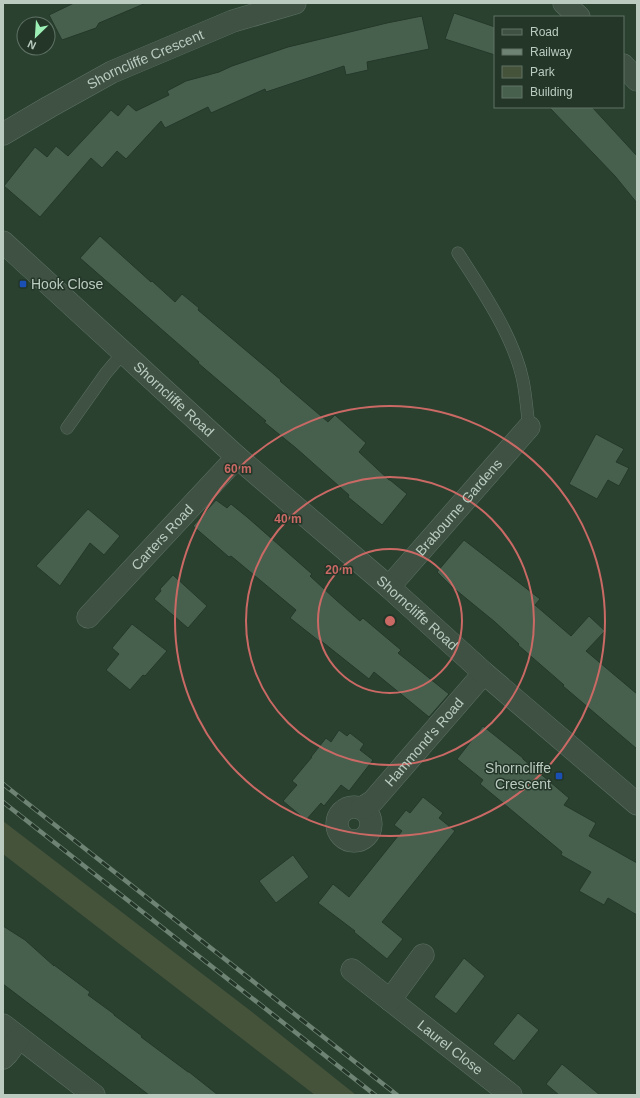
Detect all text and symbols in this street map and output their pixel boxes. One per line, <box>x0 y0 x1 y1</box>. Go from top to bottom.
north arrow <box>16 16 56 56</box>
legend <box>494 16 624 108</box>
text: Road <box>530 25 559 39</box>
street label: Shorncliffe Crescent <box>84 26 206 92</box>
text: N <box>26 38 38 52</box>
text: Railway <box>530 45 572 59</box>
text: Park <box>530 65 556 79</box>
text: Building <box>530 85 573 99</box>
place label: Hook Close <box>31 276 104 292</box>
marker: Hook Close <box>18 279 28 289</box>
street label: Shorncliffe Road <box>130 358 217 440</box>
street label: Brabourne Gardens <box>412 456 505 559</box>
text: 60 m <box>224 462 252 476</box>
street label: Carters Road <box>128 501 197 573</box>
text: 40 m <box>274 512 302 526</box>
text: 20 m <box>325 563 353 577</box>
street label: Shorncliffe Road <box>374 572 461 653</box>
centre of rings <box>383 614 397 628</box>
street label: Hammond's Road <box>381 695 467 790</box>
place label: Shorncliffe Crescent <box>485 760 551 792</box>
marker: Shorncliffe Crescent <box>554 771 564 781</box>
street label: Laurel Close <box>414 1017 486 1078</box>

